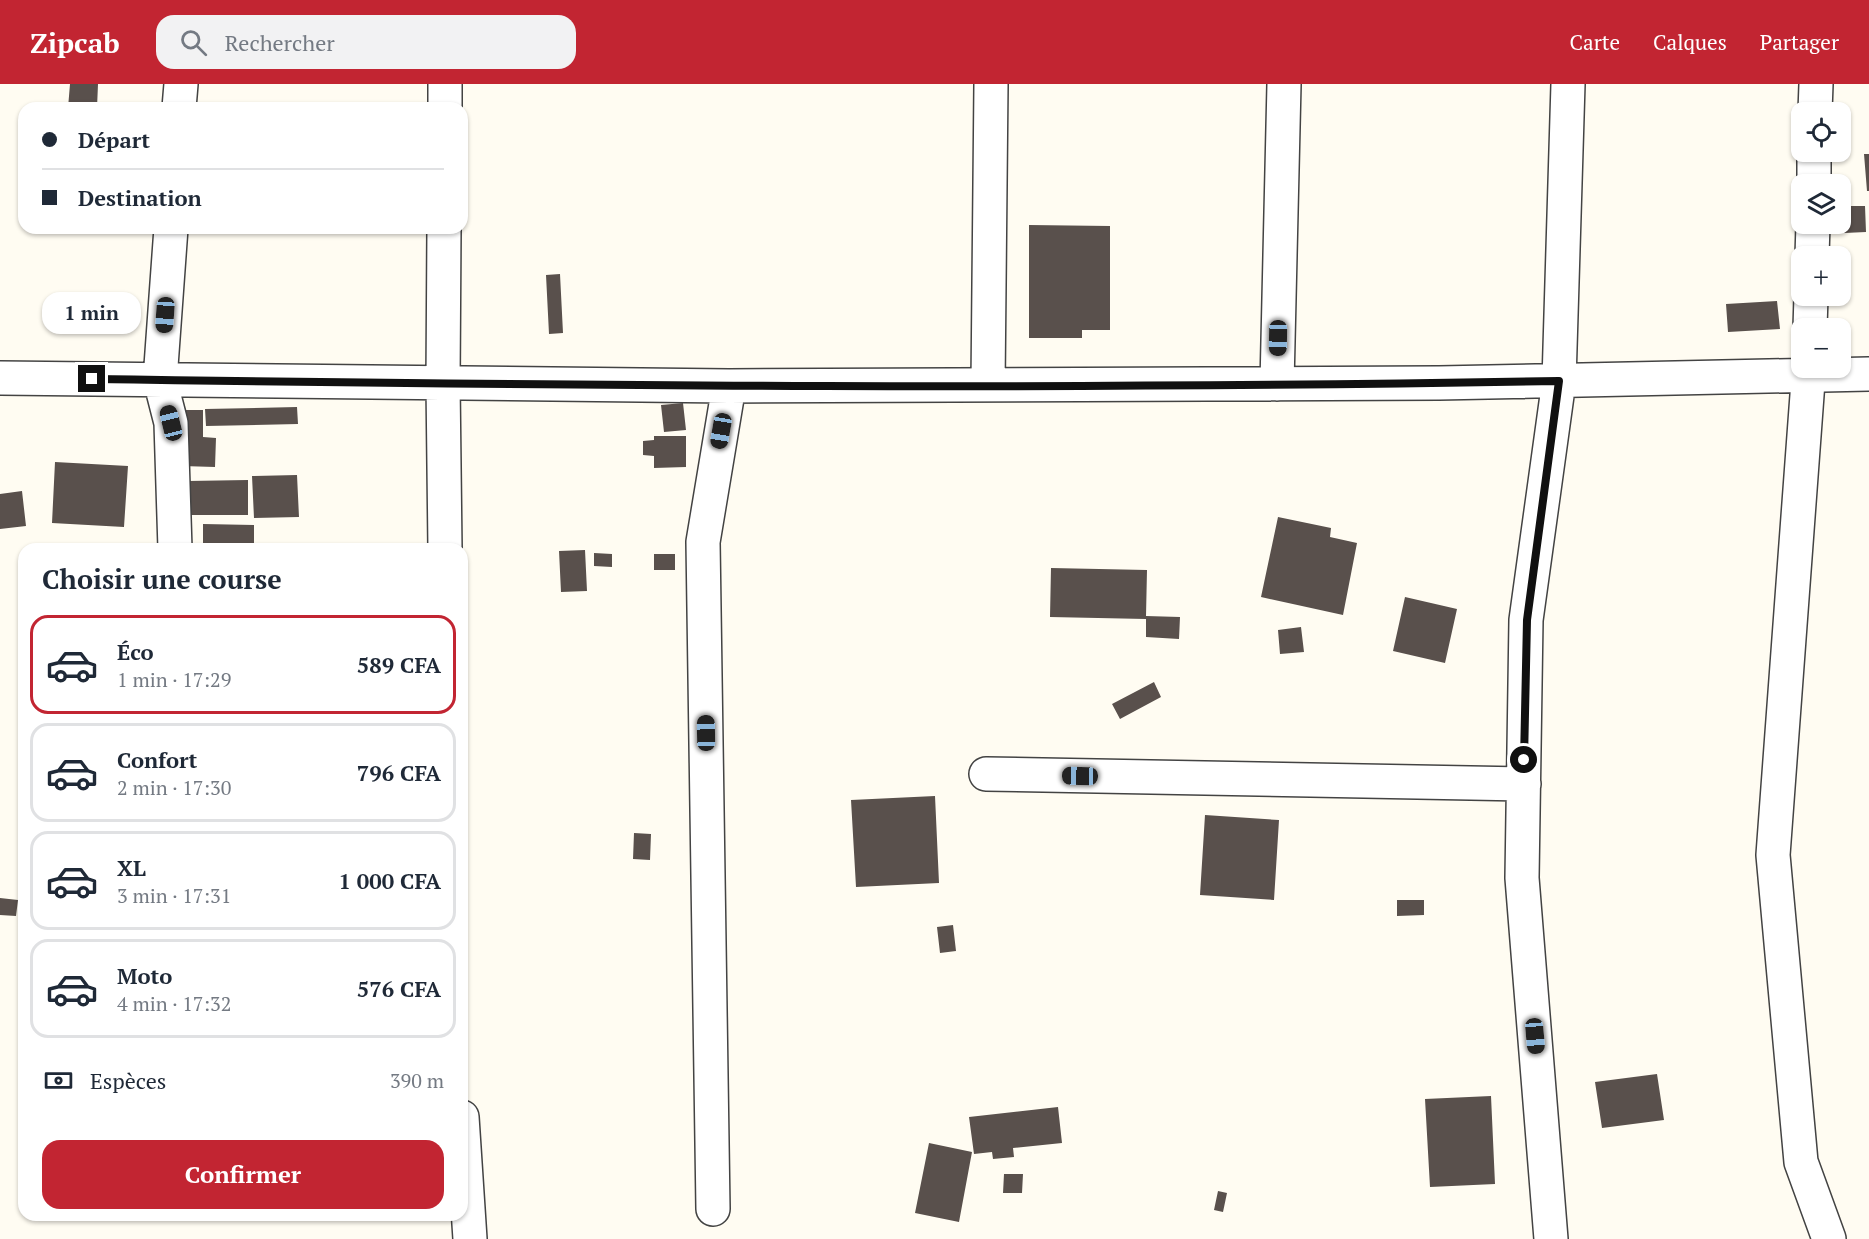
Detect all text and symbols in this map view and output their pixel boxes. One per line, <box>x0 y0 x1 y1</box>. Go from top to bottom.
search box <box>156 15 576 69</box>
text: Zipcab <box>30 24 120 61</box>
icon: search <box>177 26 210 59</box>
text: Rechercher <box>225 28 335 57</box>
text: Carte <box>1570 28 1620 56</box>
text: Calques <box>1653 28 1727 56</box>
text: Partager <box>1760 28 1839 56</box>
map controls <box>1791 102 1851 378</box>
button: locate <box>1791 102 1851 162</box>
text: Départ <box>78 125 150 154</box>
button: layers <box>1791 174 1851 234</box>
text: Destination <box>78 183 202 212</box>
button: + <box>1791 246 1851 306</box>
callout: 1 min <box>42 292 142 334</box>
car <box>155 296 175 334</box>
text: 1 min <box>64 299 119 326</box>
button: − <box>1791 318 1851 378</box>
car <box>1269 320 1287 356</box>
route end <box>78 365 105 392</box>
car <box>158 403 184 443</box>
car <box>709 412 733 450</box>
text: Choisir une course <box>42 561 282 597</box>
text: Éco <box>117 637 154 666</box>
icon: car <box>45 638 99 692</box>
text: 589 CFA <box>357 650 441 679</box>
text: 1 min · 17:29 <box>117 666 231 693</box>
car <box>697 715 715 751</box>
text: Confort <box>117 745 197 774</box>
icon: car <box>45 746 99 800</box>
route start <box>1510 746 1537 773</box>
text: 796 CFA <box>357 758 441 787</box>
car <box>1062 767 1098 785</box>
text: 2 min · 17:30 <box>117 774 231 801</box>
text: XL <box>117 853 146 882</box>
icon: car <box>45 854 99 908</box>
text: 1 000 CFA <box>338 866 441 895</box>
text: 3 min · 17:31 <box>117 882 231 909</box>
text: Moto <box>117 961 172 990</box>
icon: car <box>45 962 99 1016</box>
text: 576 CFA <box>357 974 441 1003</box>
text: 4 min · 17:32 <box>117 990 231 1017</box>
car <box>1524 1017 1546 1055</box>
icon: cash <box>42 1064 75 1097</box>
text: Espèces <box>90 1066 166 1095</box>
text: 390 m <box>390 1067 444 1094</box>
button: Confirmer <box>42 1140 444 1209</box>

